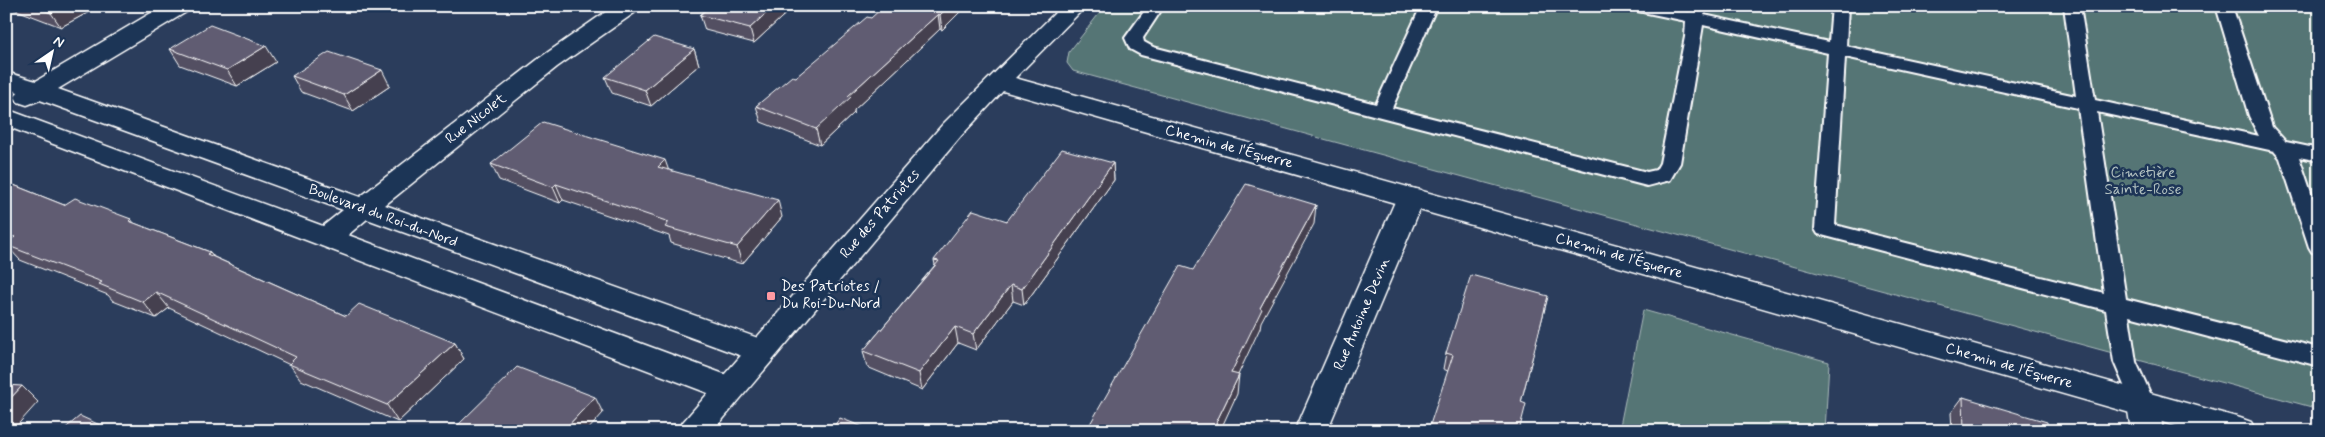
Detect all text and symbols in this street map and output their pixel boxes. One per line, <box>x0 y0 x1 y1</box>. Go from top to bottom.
north arrow <box>28 28 78 78</box>
text: N <box>50 32 68 52</box>
street label: Rue Nicolet <box>441 89 511 149</box>
street label: Chemin de l'Équerre <box>1163 119 1295 174</box>
park label: Cimetière Sainte-Rose <box>2105 163 2182 200</box>
street label: Rue des Patriotes <box>836 165 925 263</box>
street label: Boulevard du Roi-du-Nord <box>306 180 460 252</box>
street label: Chemin de l'Équerre <box>1553 227 1685 284</box>
street label: Rue Antoine Devin <box>1329 254 1395 374</box>
place label: Des Patriotes / Du Roi-Du-Nord <box>781 277 880 314</box>
marker: Des Patriotes / Du Roi-Du-Nord <box>765 290 777 302</box>
street label: Chemin de l'Équerre <box>1943 337 2075 394</box>

